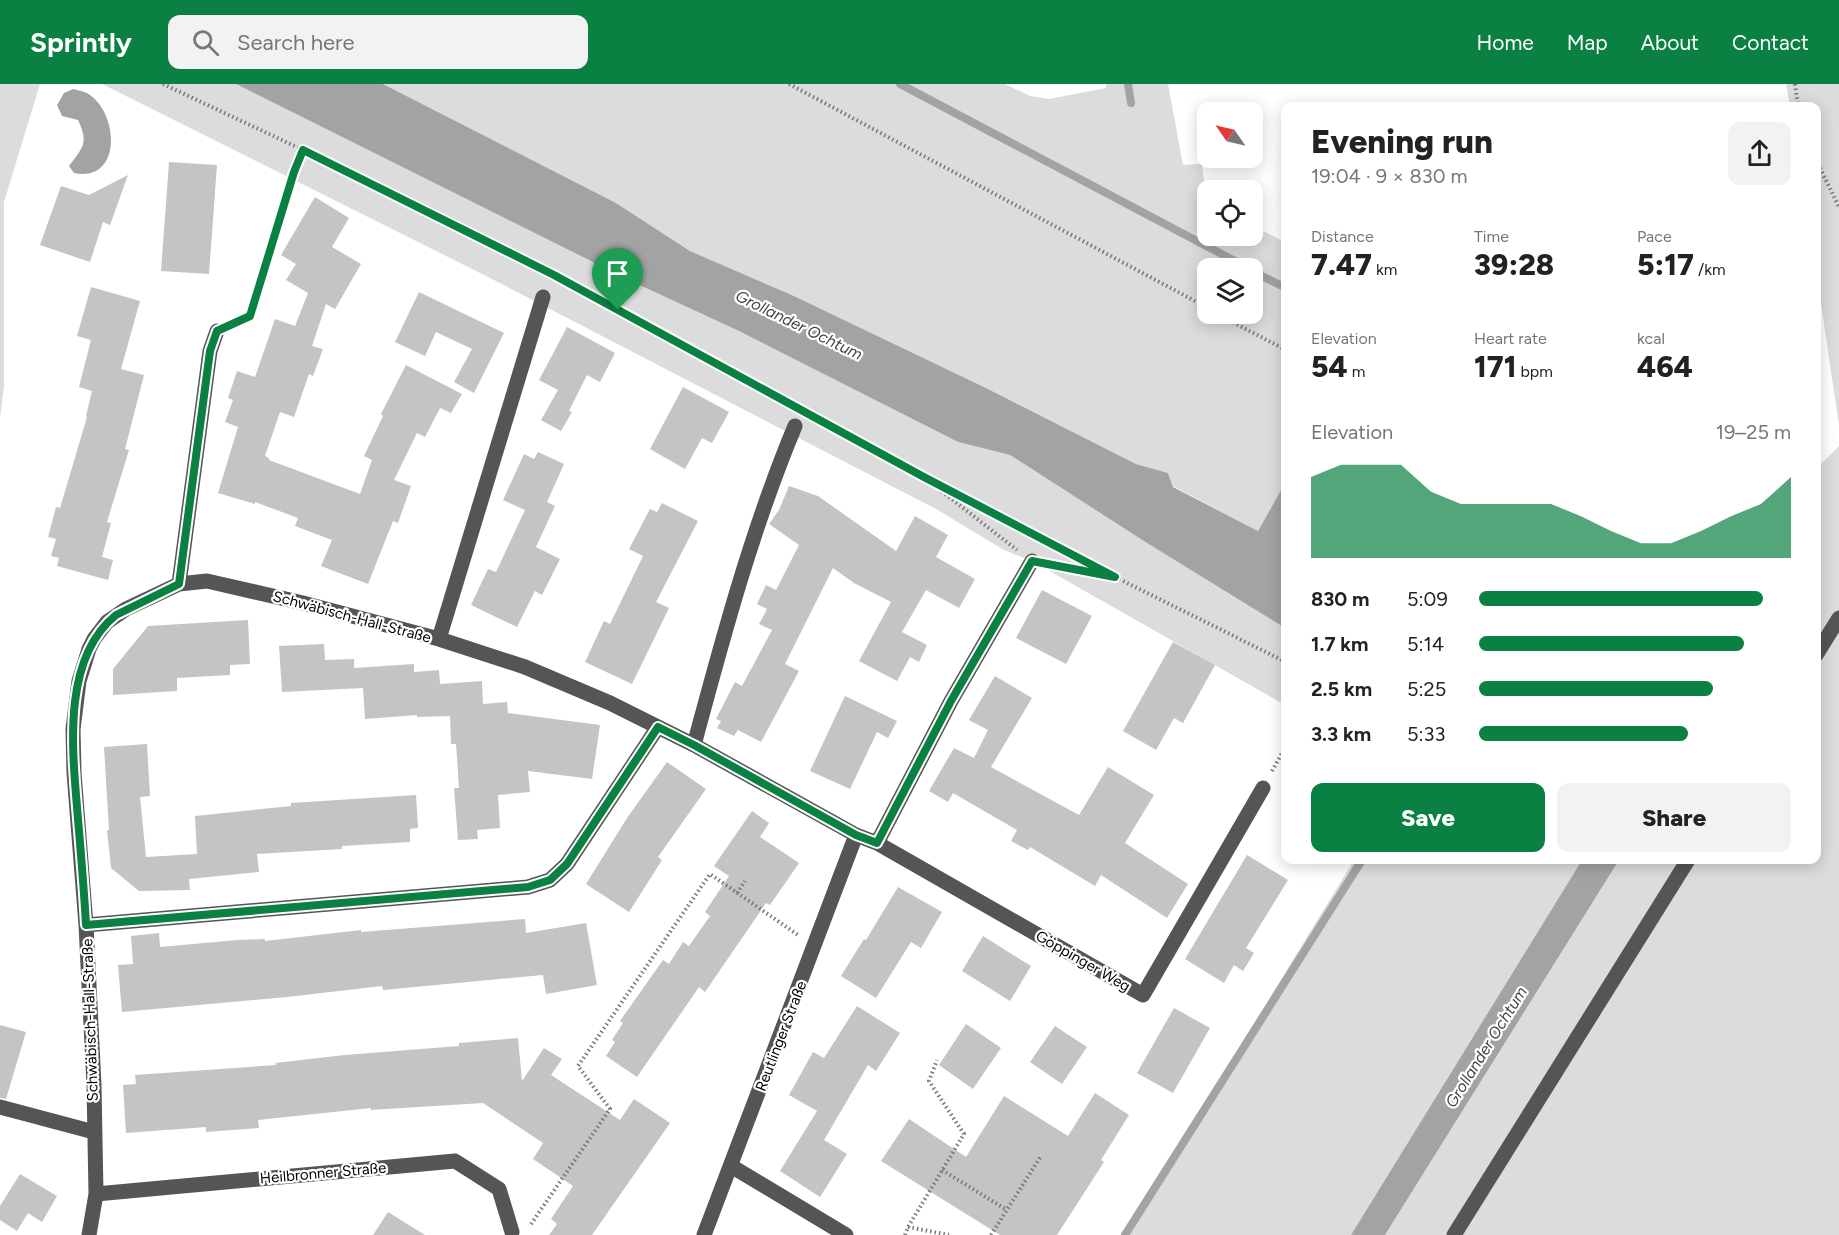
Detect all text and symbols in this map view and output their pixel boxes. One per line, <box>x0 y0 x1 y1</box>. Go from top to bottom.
search box <box>168 15 588 69</box>
text: Sprintly <box>30 25 132 59</box>
icon: search <box>189 26 222 59</box>
text: Search here <box>237 29 354 56</box>
text: Home <box>1477 30 1534 55</box>
text: Map <box>1567 30 1608 55</box>
text: About <box>1641 30 1699 55</box>
text: Contact <box>1732 30 1809 55</box>
north arrow <box>1197 102 1263 168</box>
map controls <box>1197 102 1263 324</box>
text: Evening run <box>1311 122 1493 161</box>
button: share <box>1728 122 1791 185</box>
text: 19:04 · 9 × 830 m <box>1311 164 1467 188</box>
button: locate <box>1197 180 1263 246</box>
text: Distance <box>1311 227 1374 246</box>
text: Time <box>1474 227 1509 246</box>
text: Pace <box>1637 227 1672 246</box>
text: 7.47 <box>1311 246 1372 283</box>
text: 39:28 <box>1474 246 1554 283</box>
text: 5:17 <box>1637 246 1694 283</box>
pin <box>592 248 643 310</box>
icon: arrive <box>601 257 634 290</box>
button: layers <box>1197 258 1263 324</box>
text: km <box>1372 260 1397 279</box>
text: /km <box>1694 260 1726 279</box>
water label: Grollander Ochtum <box>733 286 866 364</box>
text: Elevation <box>1311 329 1377 348</box>
text: Heart rate <box>1474 329 1547 348</box>
text: kcal <box>1637 329 1665 348</box>
text: 54 <box>1311 348 1348 385</box>
text: 171 <box>1474 348 1516 385</box>
text: 464 <box>1637 348 1693 385</box>
text: m <box>1348 362 1365 381</box>
text: bpm <box>1516 362 1553 381</box>
text: Elevation <box>1311 420 1393 444</box>
text: 19–25 m <box>1716 420 1791 444</box>
street label: Schwäbisch-Hall-Straße <box>271 587 433 647</box>
text: 830 m <box>1311 587 1370 611</box>
text: 5:09 <box>1407 587 1448 611</box>
text: 1.7 km <box>1311 632 1368 656</box>
text: 5:14 <box>1407 632 1444 656</box>
text: 2.5 km <box>1311 677 1372 701</box>
text: 5:25 <box>1407 677 1446 701</box>
text: 3.3 km <box>1311 722 1371 746</box>
text: 5:33 <box>1407 722 1445 746</box>
button: Save <box>1311 783 1545 852</box>
button: Share <box>1557 783 1791 852</box>
street label: Göppinger Weg <box>1032 927 1134 995</box>
street label: Schwäbisch-Hall-Straße <box>78 938 102 1102</box>
street label: Reutlinger Straße <box>752 978 810 1094</box>
water label: Grollander Ochtum <box>1441 983 1531 1111</box>
street label: Heilbronner Straße <box>259 1159 387 1187</box>

